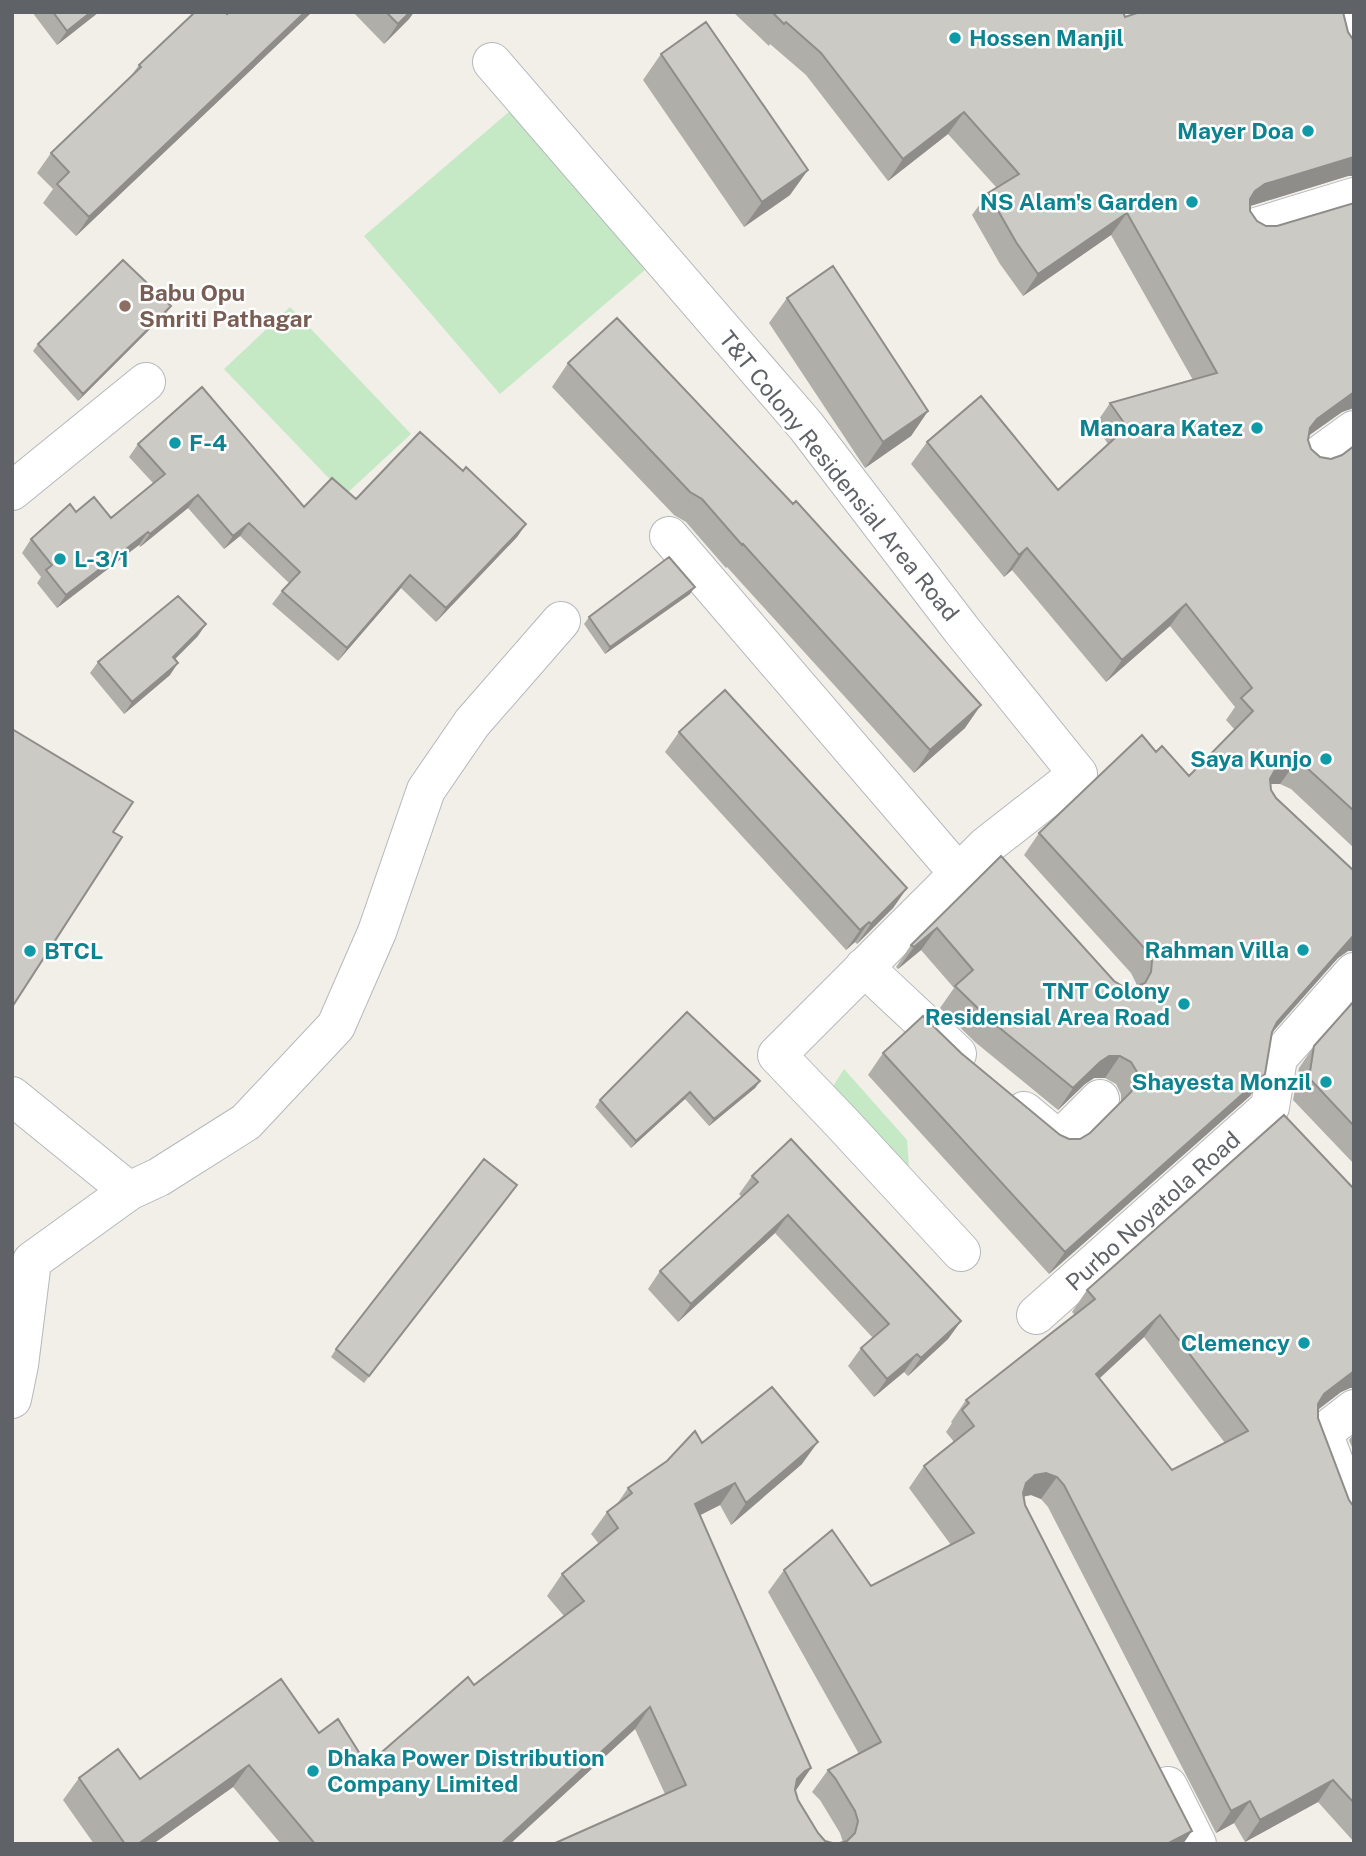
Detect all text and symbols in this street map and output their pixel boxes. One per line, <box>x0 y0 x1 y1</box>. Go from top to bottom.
place label: Hossen Manjil <box>969 24 1124 51</box>
marker: Hossen Manjil <box>947 30 963 46</box>
place label: Mayer Doa <box>1177 117 1294 144</box>
marker: Mayer Doa <box>1300 123 1316 139</box>
place label: NS Alam's Garden <box>980 188 1178 215</box>
marker: NS Alam's Garden <box>1184 194 1200 210</box>
place label: Babu Opu Smriti Pathagar <box>139 279 312 332</box>
marker: Babu Opu Smriti Pathagar <box>117 298 133 314</box>
street label: T&T Colony Residensial Area Road <box>714 325 965 626</box>
place label: Manoara Katez <box>1079 414 1243 441</box>
marker: Manoara Katez <box>1249 420 1265 436</box>
place label: F-4 <box>189 429 227 456</box>
marker: F-4 <box>167 435 183 451</box>
place label: L-3/1 <box>74 545 129 572</box>
marker: L-3/1 <box>52 551 68 567</box>
place label: Saya Kunjo <box>1190 745 1312 772</box>
marker: Saya Kunjo <box>1318 751 1334 767</box>
place label: Rahman Villa <box>1144 936 1289 963</box>
place label: BTCL <box>44 937 103 964</box>
marker: Rahman Villa <box>1295 942 1311 958</box>
marker: BTCL <box>22 943 38 959</box>
place label: TNT Colony Residensial Area Road <box>925 977 1170 1030</box>
marker: TNT Colony Residensial Area Road <box>1176 996 1192 1012</box>
place label: Shayesta Monzil <box>1132 1068 1312 1095</box>
marker: Shayesta Monzil <box>1318 1074 1334 1090</box>
street label: Purbo Noyatola Road <box>1060 1125 1245 1296</box>
place label: Clemency <box>1181 1329 1290 1356</box>
marker: Clemency <box>1296 1335 1312 1351</box>
place label: Dhaka Power Distribution Company Limited <box>327 1744 605 1797</box>
marker: Dhaka Power Distribution Company Limited <box>305 1763 321 1779</box>

